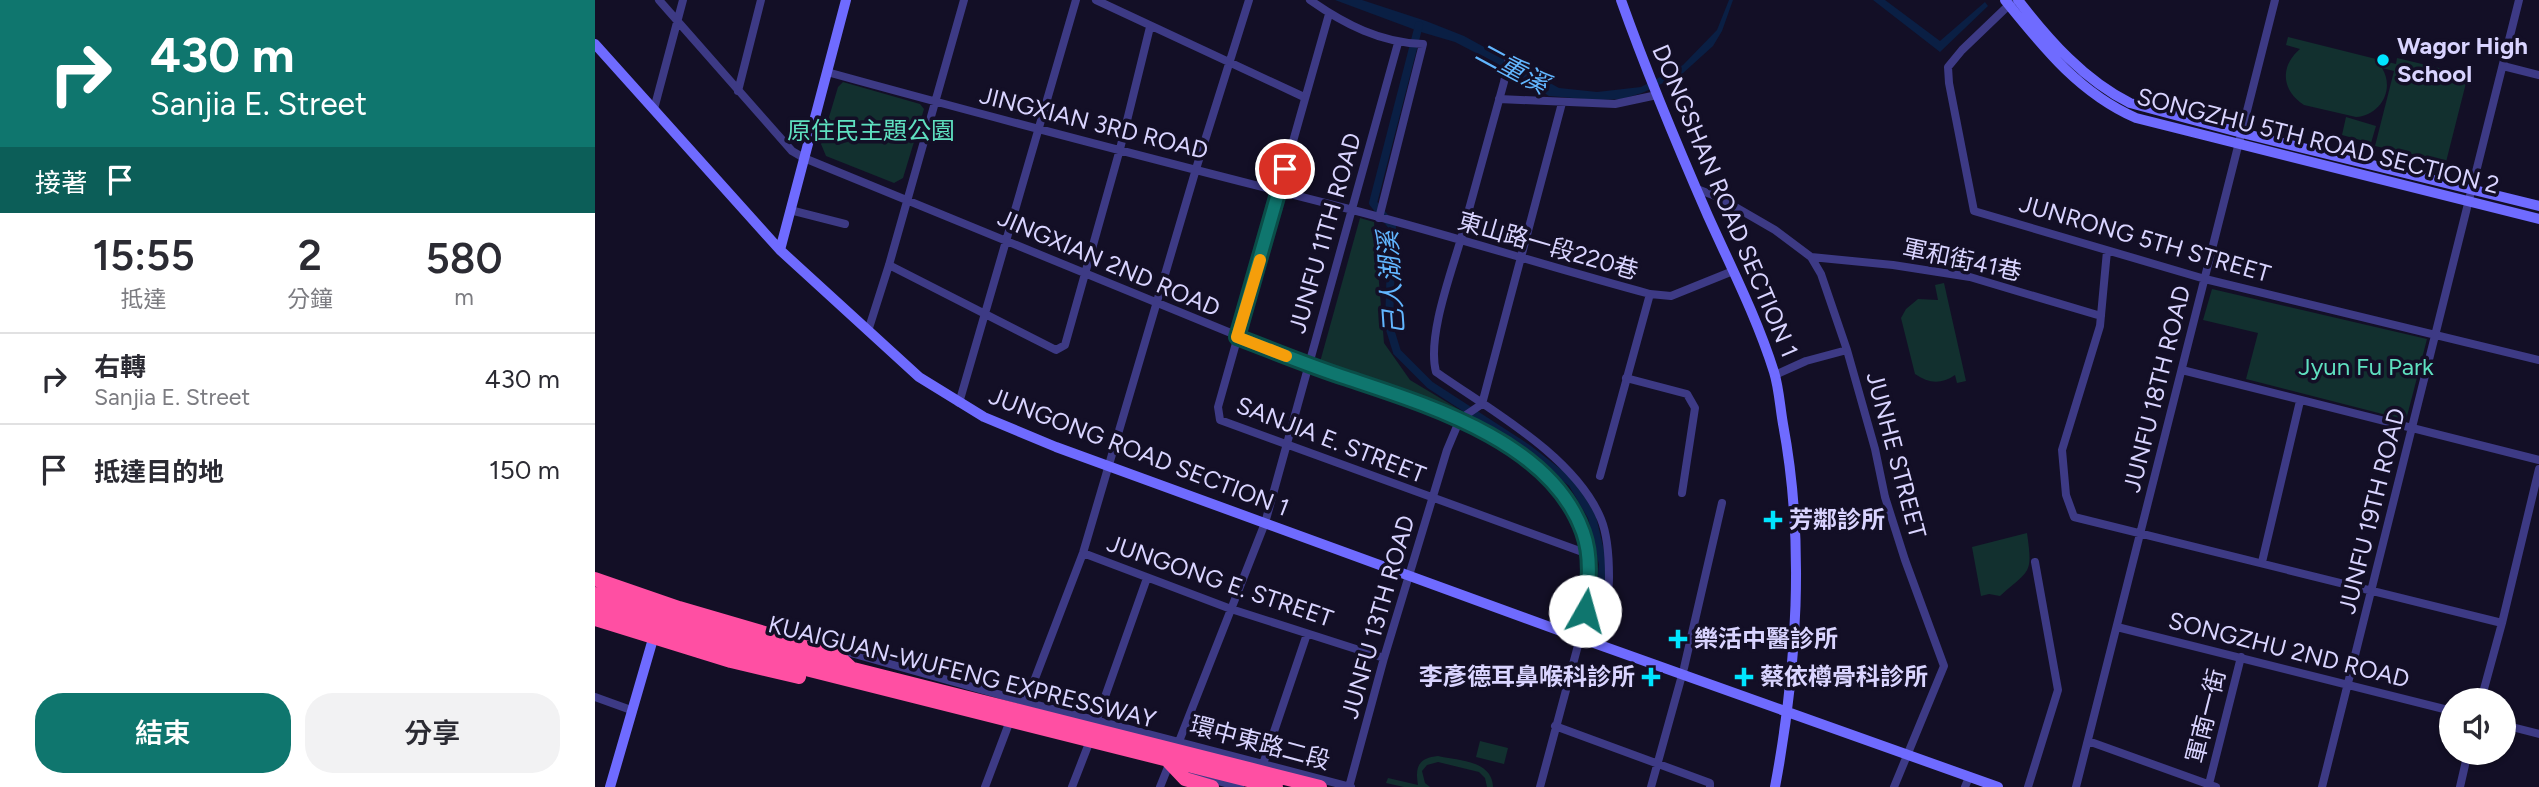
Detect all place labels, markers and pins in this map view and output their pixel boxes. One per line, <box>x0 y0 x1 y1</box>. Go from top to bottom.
place label: Wagor High School <box>2397 31 2528 88</box>
marker: Wagor High School <box>2375 52 2391 68</box>
pin <box>1255 139 1315 199</box>
place label: 芳鄰診所 <box>1789 505 1885 534</box>
marker: 芳鄰診所 <box>1763 510 1783 530</box>
place label: 樂活中醫診所 <box>1694 624 1838 653</box>
marker: 樂活中醫診所 <box>1668 629 1688 649</box>
place label: 李彥德耳鼻喉科診所 <box>1419 662 1635 691</box>
place label: 蔡依樽骨科診所 <box>1760 662 1928 691</box>
marker: 李彥德耳鼻喉科診所 <box>1641 667 1661 687</box>
marker: 蔡依樽骨科診所 <box>1734 667 1754 687</box>

